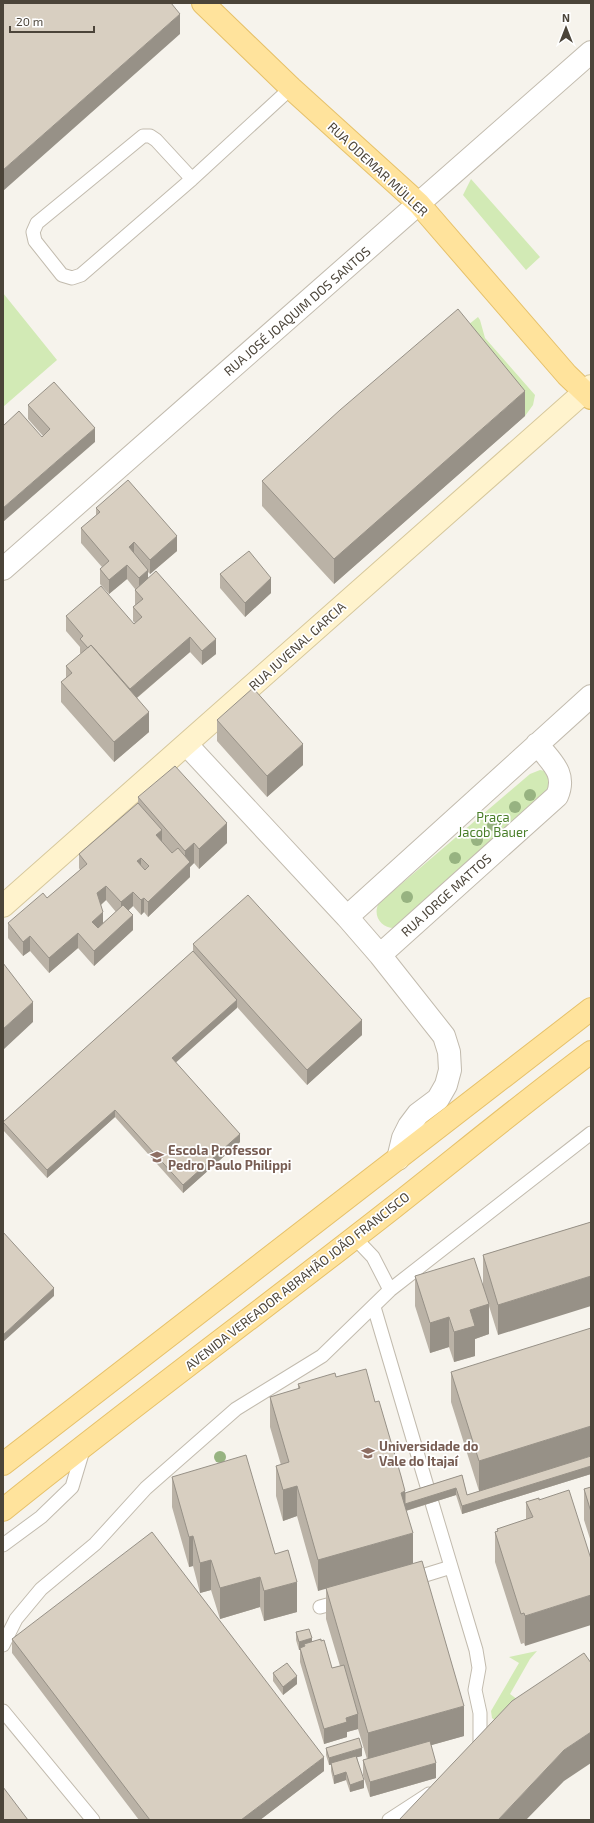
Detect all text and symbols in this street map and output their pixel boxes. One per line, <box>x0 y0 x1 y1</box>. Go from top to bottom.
scale bar <box>10 8 94 34</box>
north arrow <box>546 8 586 48</box>
text: N <box>562 11 570 24</box>
text: 20 m <box>16 14 43 28</box>
street label: RUA ODEMAR MÜLLER <box>325 118 431 220</box>
street label: RUA JOSÉ JOAQUIM DOS SANTOS <box>220 242 374 379</box>
street label: RUA JUVENAL GARCIA <box>245 598 349 694</box>
park label: Praça Jacob Bauer <box>458 809 528 840</box>
street label: RUA JORGE MATTOS <box>397 850 495 940</box>
place label: Escola Professor Pedro Paulo Philippi <box>168 1142 291 1173</box>
school or university icon: Escola Professor Pedro Paulo Philippi <box>149 1149 165 1165</box>
street label: AVENIDA VEREADOR ABRAHÃO JOÃO FRANCISCO <box>182 1188 412 1374</box>
place label: Universidade do Vale do Itajaí <box>379 1438 479 1469</box>
school or university icon: Universidade do Vale do Itajaí <box>360 1445 376 1461</box>

